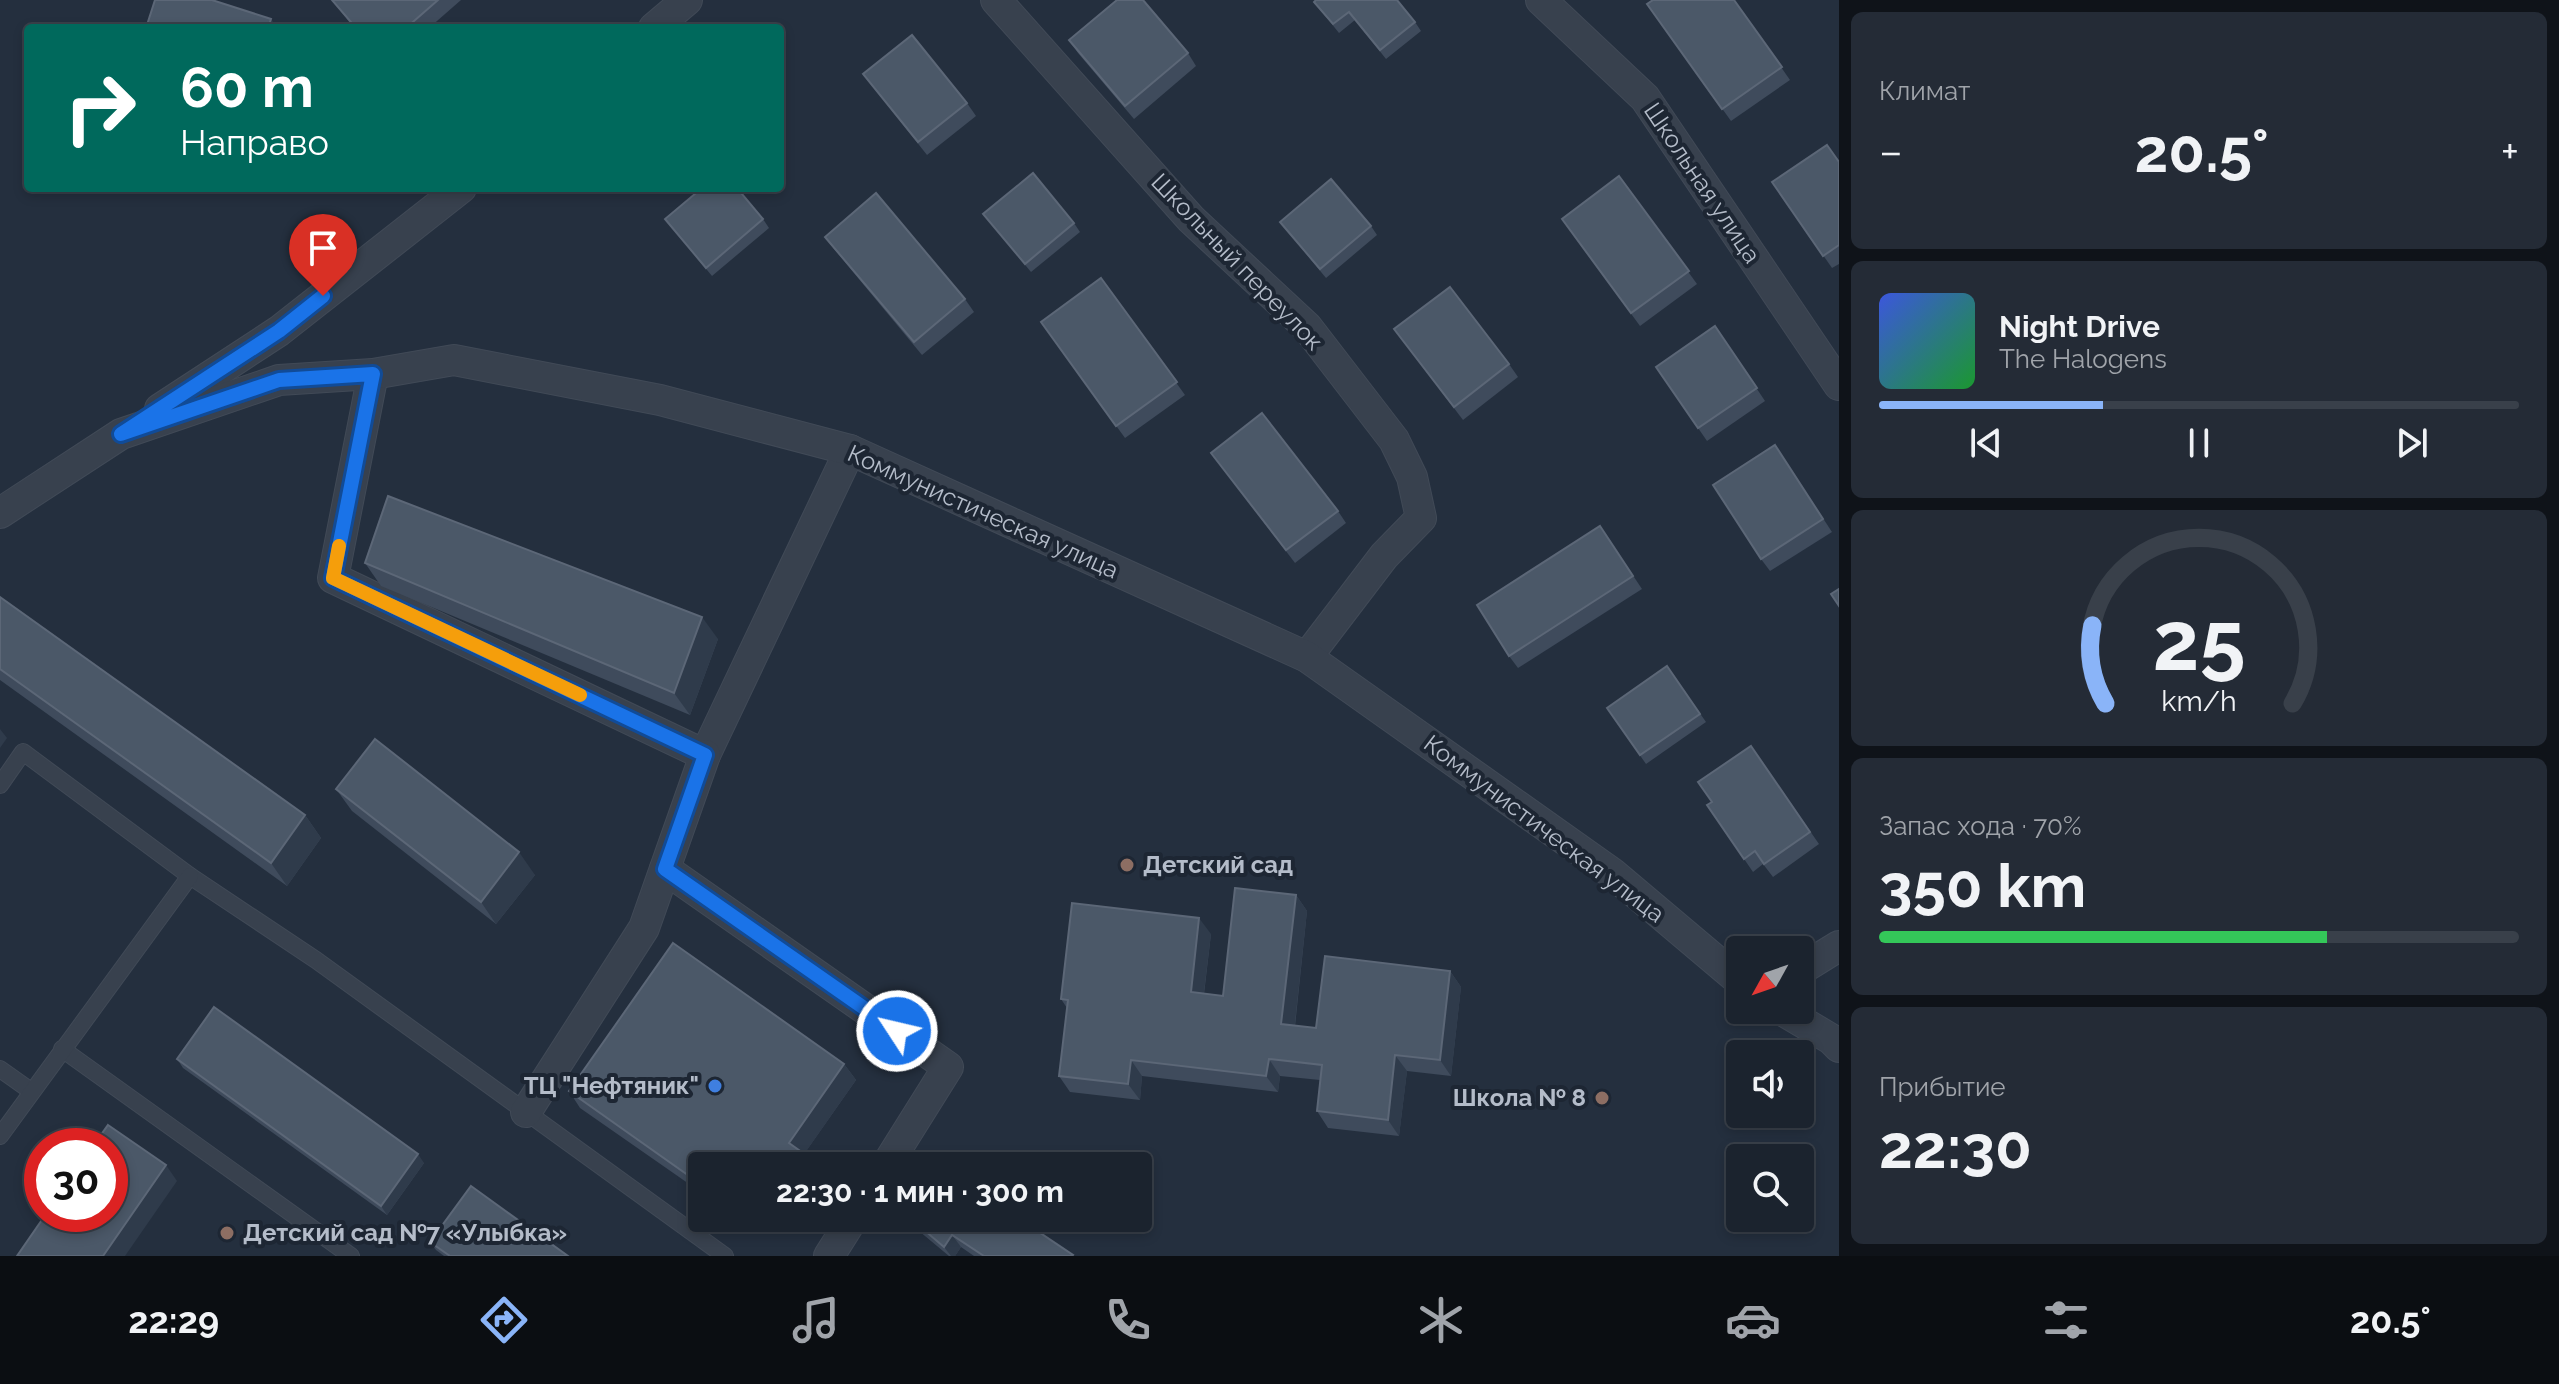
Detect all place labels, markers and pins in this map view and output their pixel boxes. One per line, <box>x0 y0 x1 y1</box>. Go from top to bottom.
pin <box>289 214 357 296</box>
place label: Детский сад <box>1143 850 1293 879</box>
marker: Детский сад <box>1118 856 1136 874</box>
place label: ТЦ "Нефтяник" <box>524 1071 699 1100</box>
marker: ТЦ "Нефтяник" <box>706 1077 724 1095</box>
place label: Школа № 8 <box>1453 1083 1586 1112</box>
marker: Школа № 8 <box>1593 1089 1611 1107</box>
place label: Детский сад №7 «Улыбка» <box>243 1218 567 1247</box>
marker: Детский сад №7 «Улыбка» <box>218 1224 236 1242</box>

